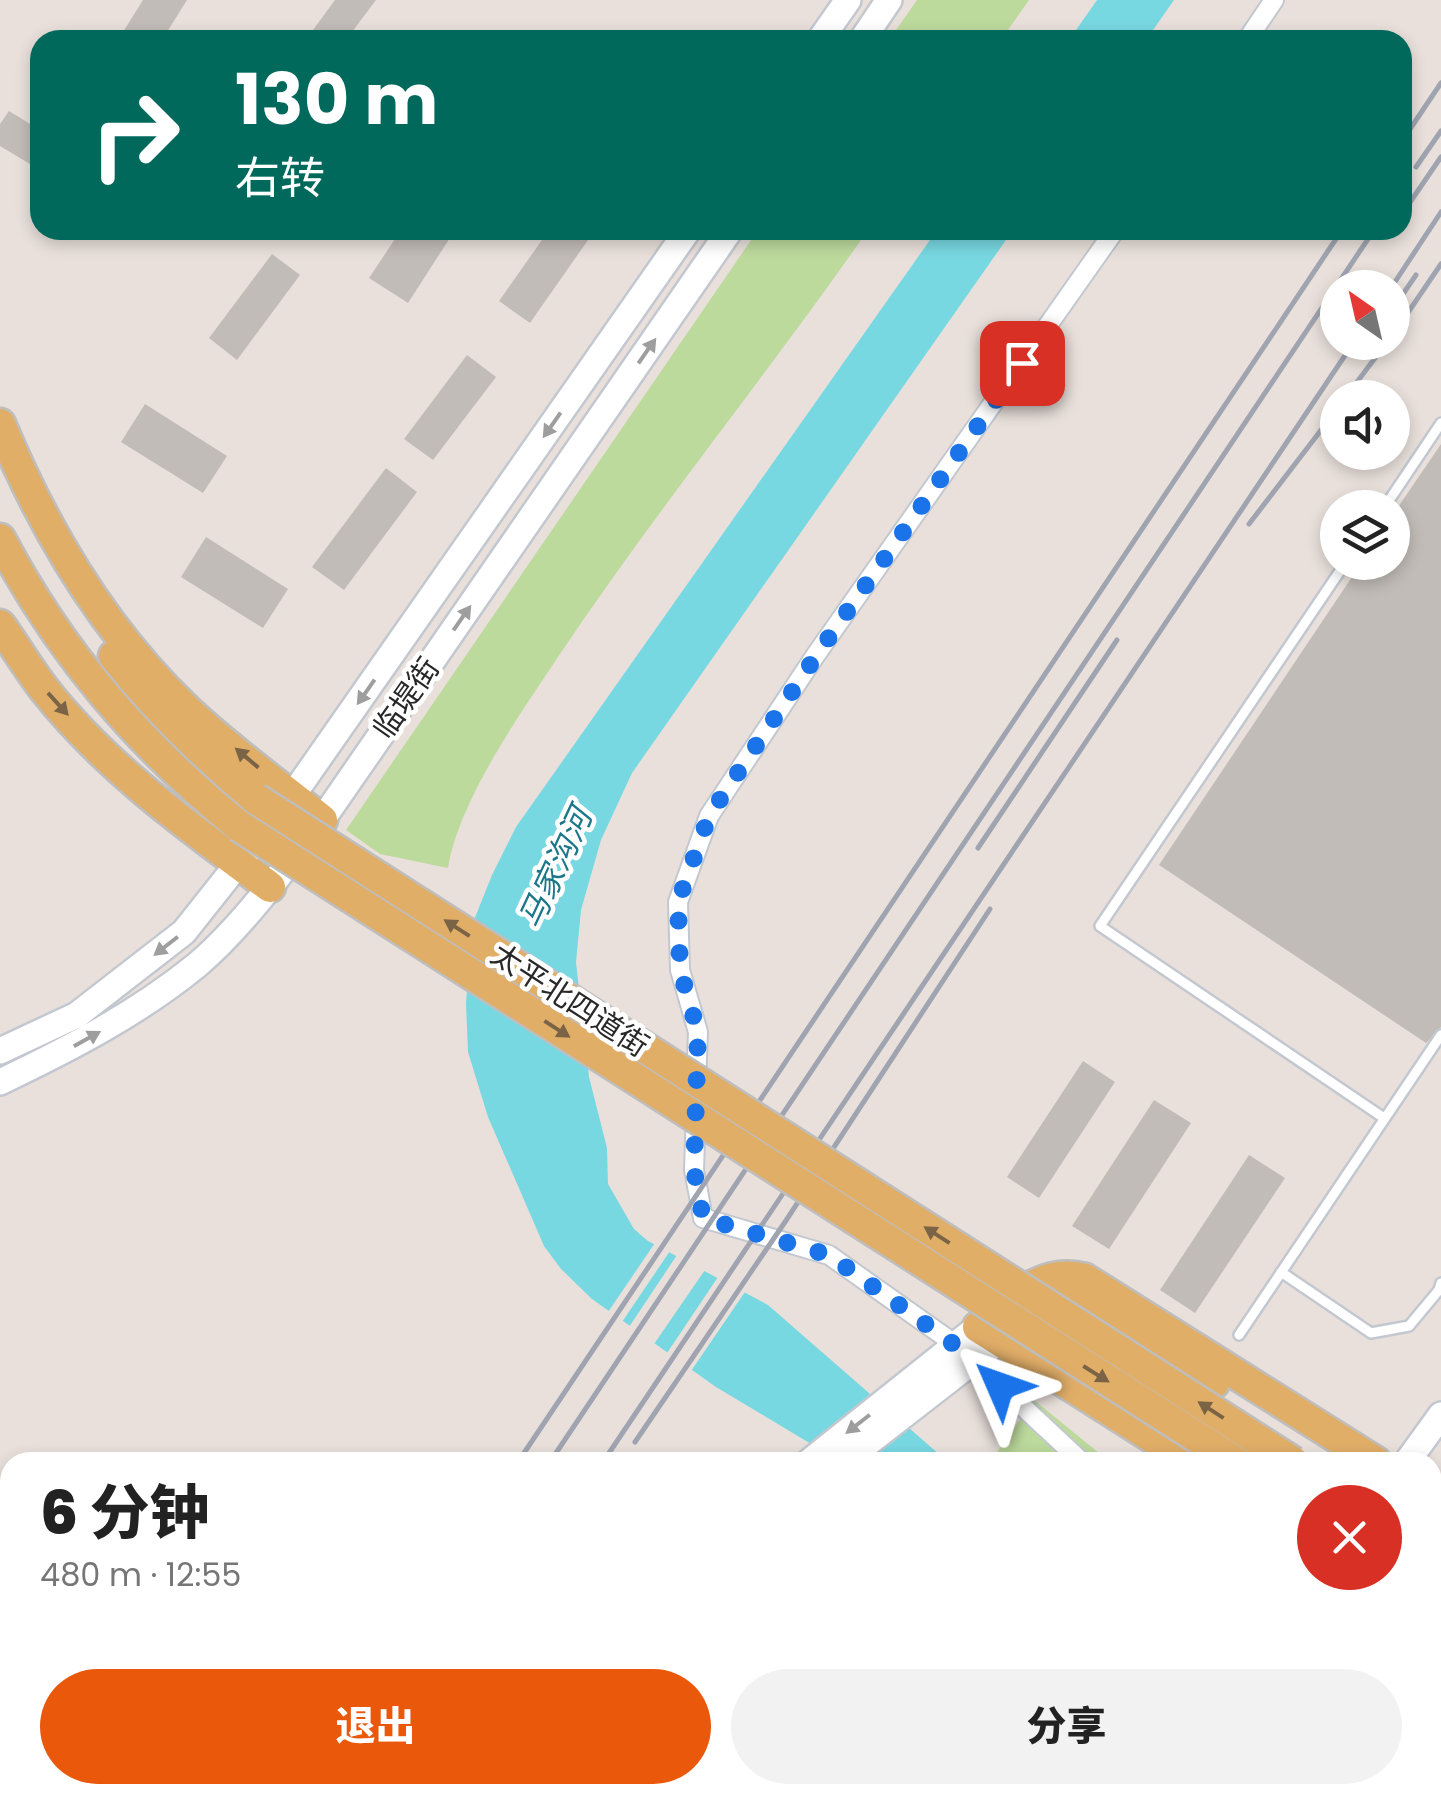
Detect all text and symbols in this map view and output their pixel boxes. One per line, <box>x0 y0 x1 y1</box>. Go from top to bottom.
text: 130 m <box>235 50 438 149</box>
icon: right <box>70 70 200 200</box>
text: 右转 <box>235 147 325 210</box>
north arrow <box>1320 270 1410 360</box>
map controls <box>1320 270 1410 580</box>
pin <box>980 321 1065 406</box>
icon: arrive <box>995 336 1050 391</box>
one-way arrow <box>637 337 656 364</box>
button: sound <box>1320 380 1410 470</box>
one-way arrow <box>543 412 562 438</box>
button: layers <box>1320 490 1410 580</box>
one-way arrow <box>452 604 471 631</box>
street label: 临堤街 <box>363 649 449 747</box>
one-way arrow <box>357 678 376 705</box>
one-way arrow <box>46 691 68 716</box>
one-way arrow <box>234 748 259 770</box>
water label: 马家沟河 <box>508 795 605 936</box>
one-way arrow <box>444 919 471 937</box>
street label: 太平北四道街 <box>483 933 657 1067</box>
one-way arrow <box>153 935 179 956</box>
one-way arrow <box>543 1020 571 1038</box>
one-way arrow <box>73 1031 102 1048</box>
one-way arrow <box>924 1226 951 1244</box>
position arrow <box>948 1334 1052 1438</box>
one-way arrow <box>1083 1364 1110 1382</box>
one-way arrow <box>1197 1402 1225 1419</box>
one-way arrow <box>845 1413 870 1434</box>
text: 6 分钟 <box>40 1471 210 1555</box>
button: close <box>1297 1485 1402 1590</box>
text: 480 m · 12:55 <box>40 1552 241 1597</box>
button: 退出 <box>40 1669 711 1784</box>
button: 分享 <box>731 1669 1402 1784</box>

